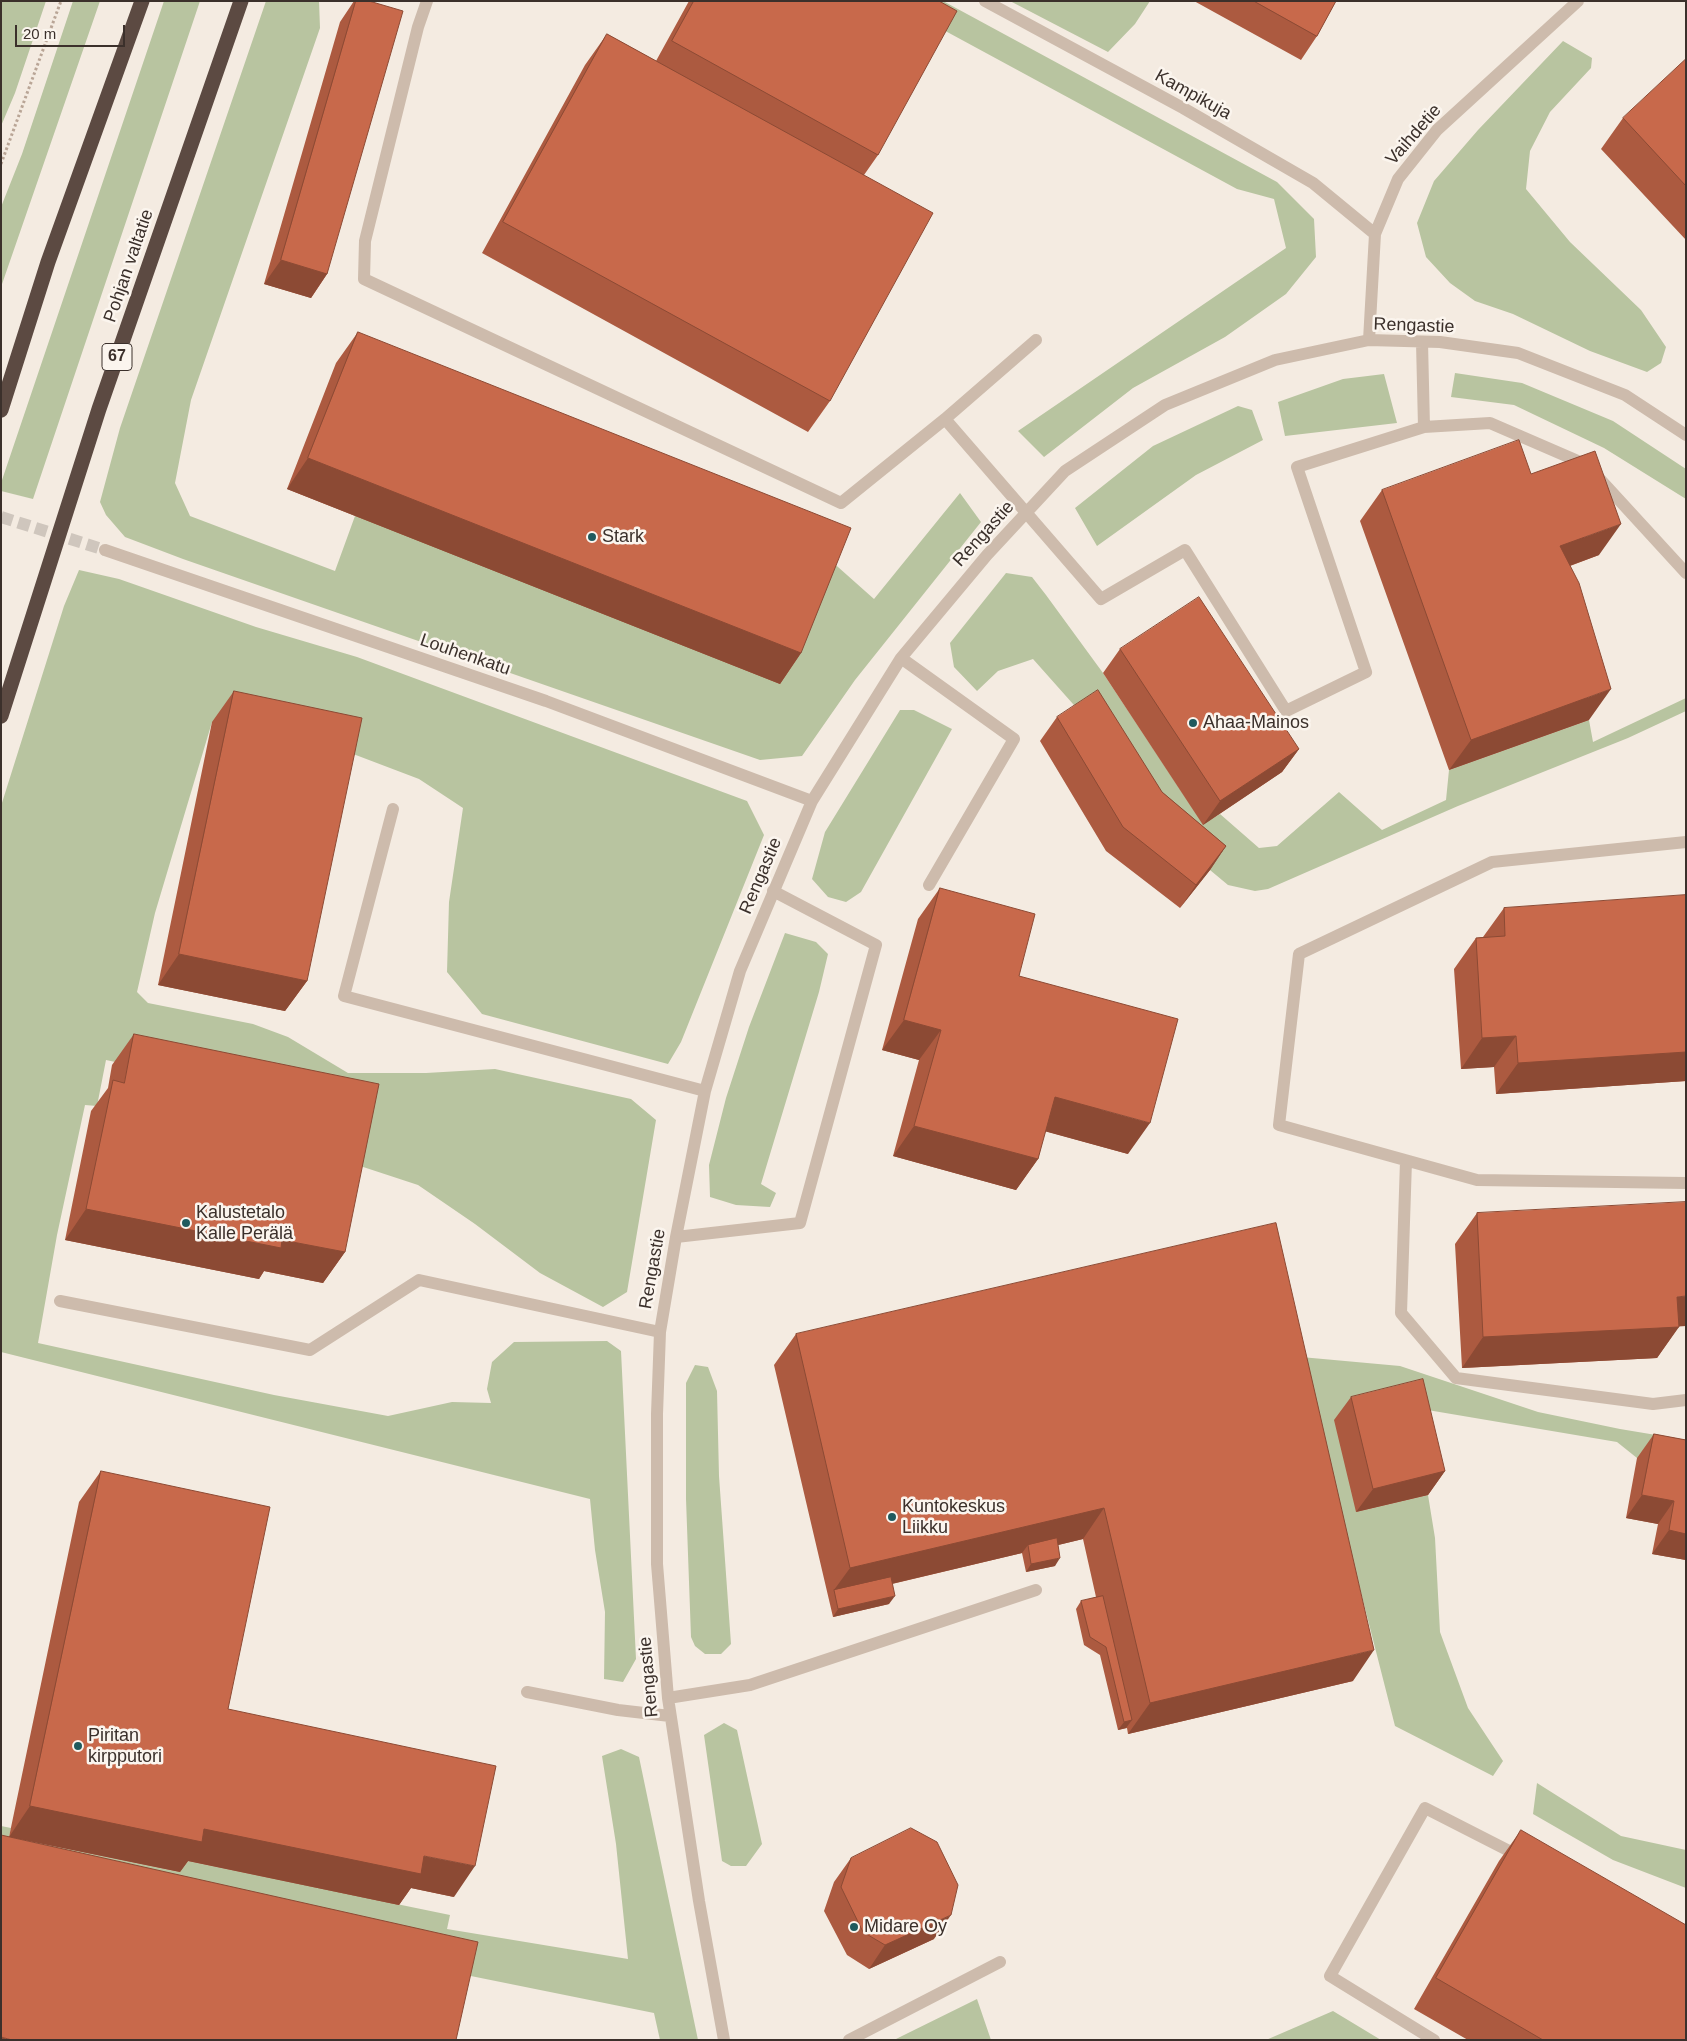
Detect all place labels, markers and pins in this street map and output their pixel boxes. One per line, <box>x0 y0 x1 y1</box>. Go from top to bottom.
place label: Stark <box>602 526 644 548</box>
marker: Stark <box>586 531 598 543</box>
place label: Ahaa-Mainos <box>1203 712 1309 734</box>
marker: Ahaa-Mainos <box>1187 717 1199 729</box>
place label: Kalustetalo Kalle Perälä <box>196 1202 293 1244</box>
marker: Kalustetalo Kalle Perälä <box>180 1217 192 1229</box>
place label: Kuntokeskus Liikku <box>902 1496 1005 1538</box>
marker: Kuntokeskus Liikku <box>886 1511 898 1523</box>
place label: Piritan kirpputori <box>88 1725 162 1768</box>
marker: Piritan kirpputori <box>72 1740 84 1752</box>
place label: Midare Oy <box>864 1916 947 1938</box>
marker: Midare Oy <box>848 1921 860 1933</box>

